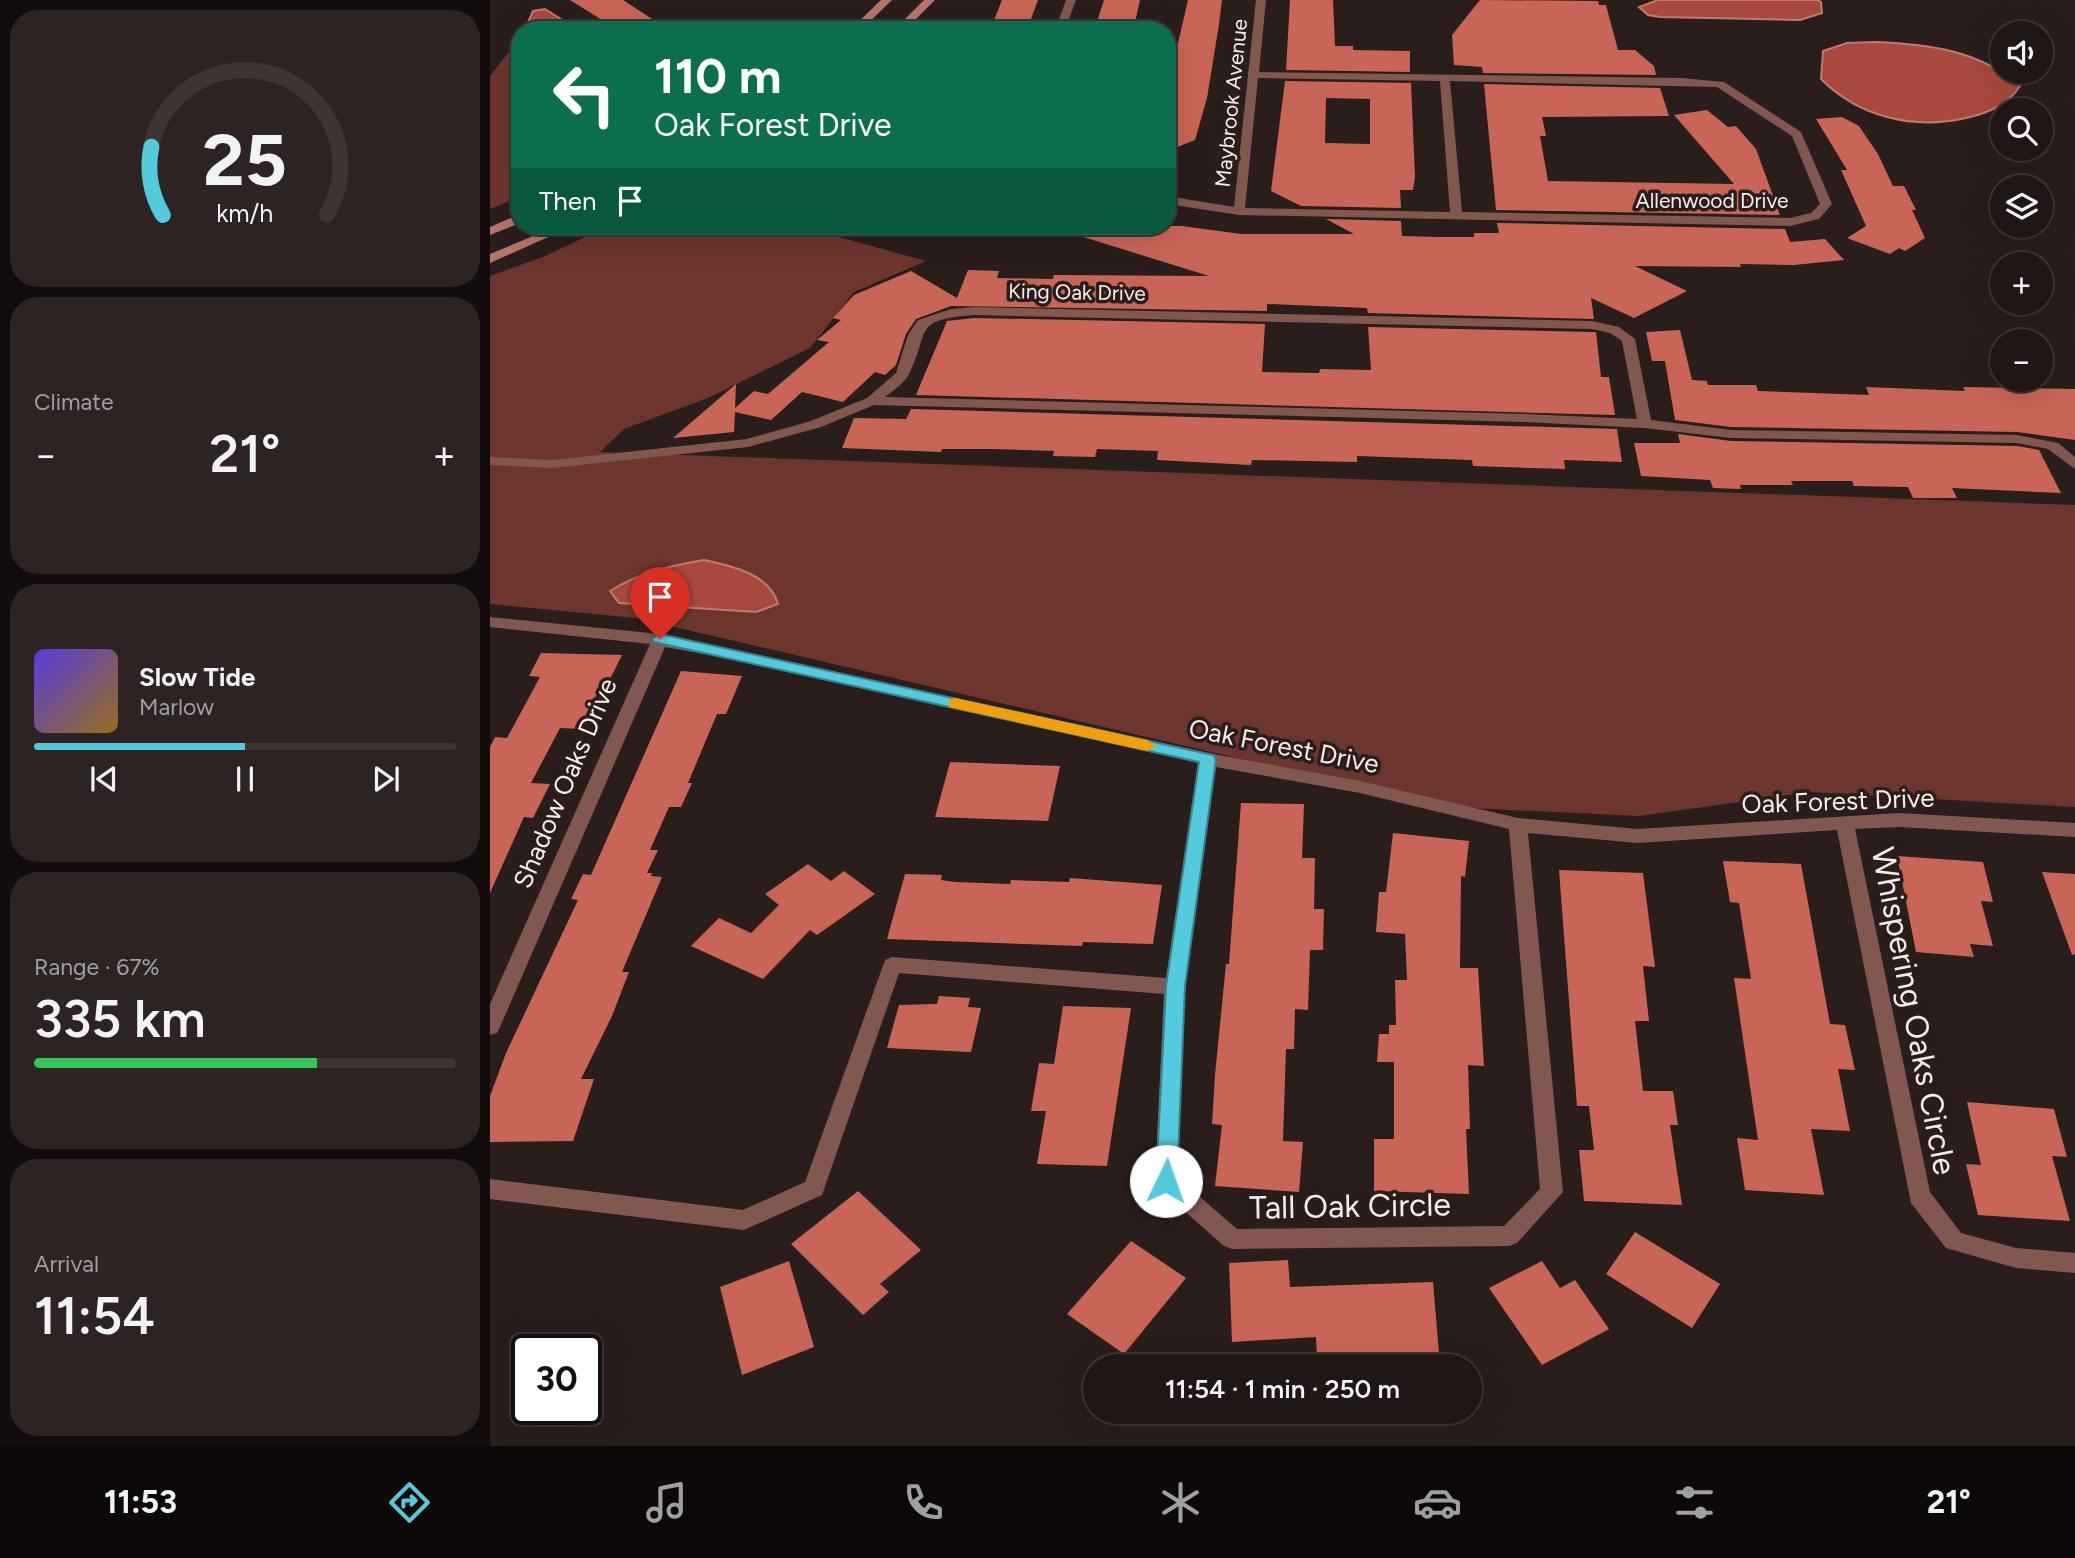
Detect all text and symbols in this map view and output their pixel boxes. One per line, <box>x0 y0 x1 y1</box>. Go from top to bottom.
street label: Maybrook Avenue <box>1210 17 1252 189</box>
map controls <box>1990 21 2053 392</box>
button: sound <box>1990 21 2053 84</box>
text: 110 m <box>654 46 782 105</box>
icon: left <box>539 49 630 140</box>
button: search <box>1990 98 2053 161</box>
text: Oak Forest Drive <box>654 106 892 144</box>
text: 25 <box>203 116 287 203</box>
button: layers <box>1990 175 2053 238</box>
icon: arrive <box>611 182 649 220</box>
text: Then <box>539 185 597 217</box>
street label: Allenwood Drive <box>1635 188 1789 213</box>
text: km/h <box>216 197 274 227</box>
button: + <box>1990 252 2053 315</box>
street label: King Oak Drive <box>1008 278 1146 306</box>
button: − <box>1990 329 2053 392</box>
text: Climate <box>34 388 113 416</box>
text: 21° <box>210 423 280 485</box>
text: − <box>34 432 58 478</box>
text: + <box>432 432 456 478</box>
pin <box>630 567 690 639</box>
icon: arrive <box>641 578 679 616</box>
text: Slow Tide <box>139 661 255 693</box>
street label: Shadow Oaks Drive <box>506 673 624 893</box>
text: Marlow <box>139 693 214 721</box>
street label: Oak Forest Drive <box>1186 712 1382 780</box>
icon: previous <box>85 760 123 798</box>
icon: pause <box>226 760 264 798</box>
icon: next <box>367 760 405 798</box>
street label: Oak Forest Drive <box>1741 782 1935 820</box>
street label: Whispering Oaks Circle <box>1864 844 1964 1178</box>
text: Range · 67% <box>34 953 160 981</box>
text: 335 km <box>34 988 206 1050</box>
position arrow <box>1129 1144 1203 1218</box>
street label: Tall Oak Circle <box>1249 1185 1451 1227</box>
text: Arrival <box>34 1250 99 1278</box>
text: 11:54 <box>34 1285 155 1347</box>
speed limit sign: 30 <box>511 1334 602 1425</box>
text: 11:54 · 1 min · 250 m <box>1165 1373 1400 1405</box>
icon: directions <box>385 1478 434 1527</box>
icon: music <box>642 1478 691 1527</box>
icon: phone <box>899 1478 948 1527</box>
icon: climate <box>1156 1478 1205 1527</box>
icon: car <box>1413 1478 1462 1527</box>
icon: filters <box>1670 1478 1719 1527</box>
text: 11:53 <box>104 1483 177 1521</box>
text: 21° <box>1927 1483 1971 1521</box>

